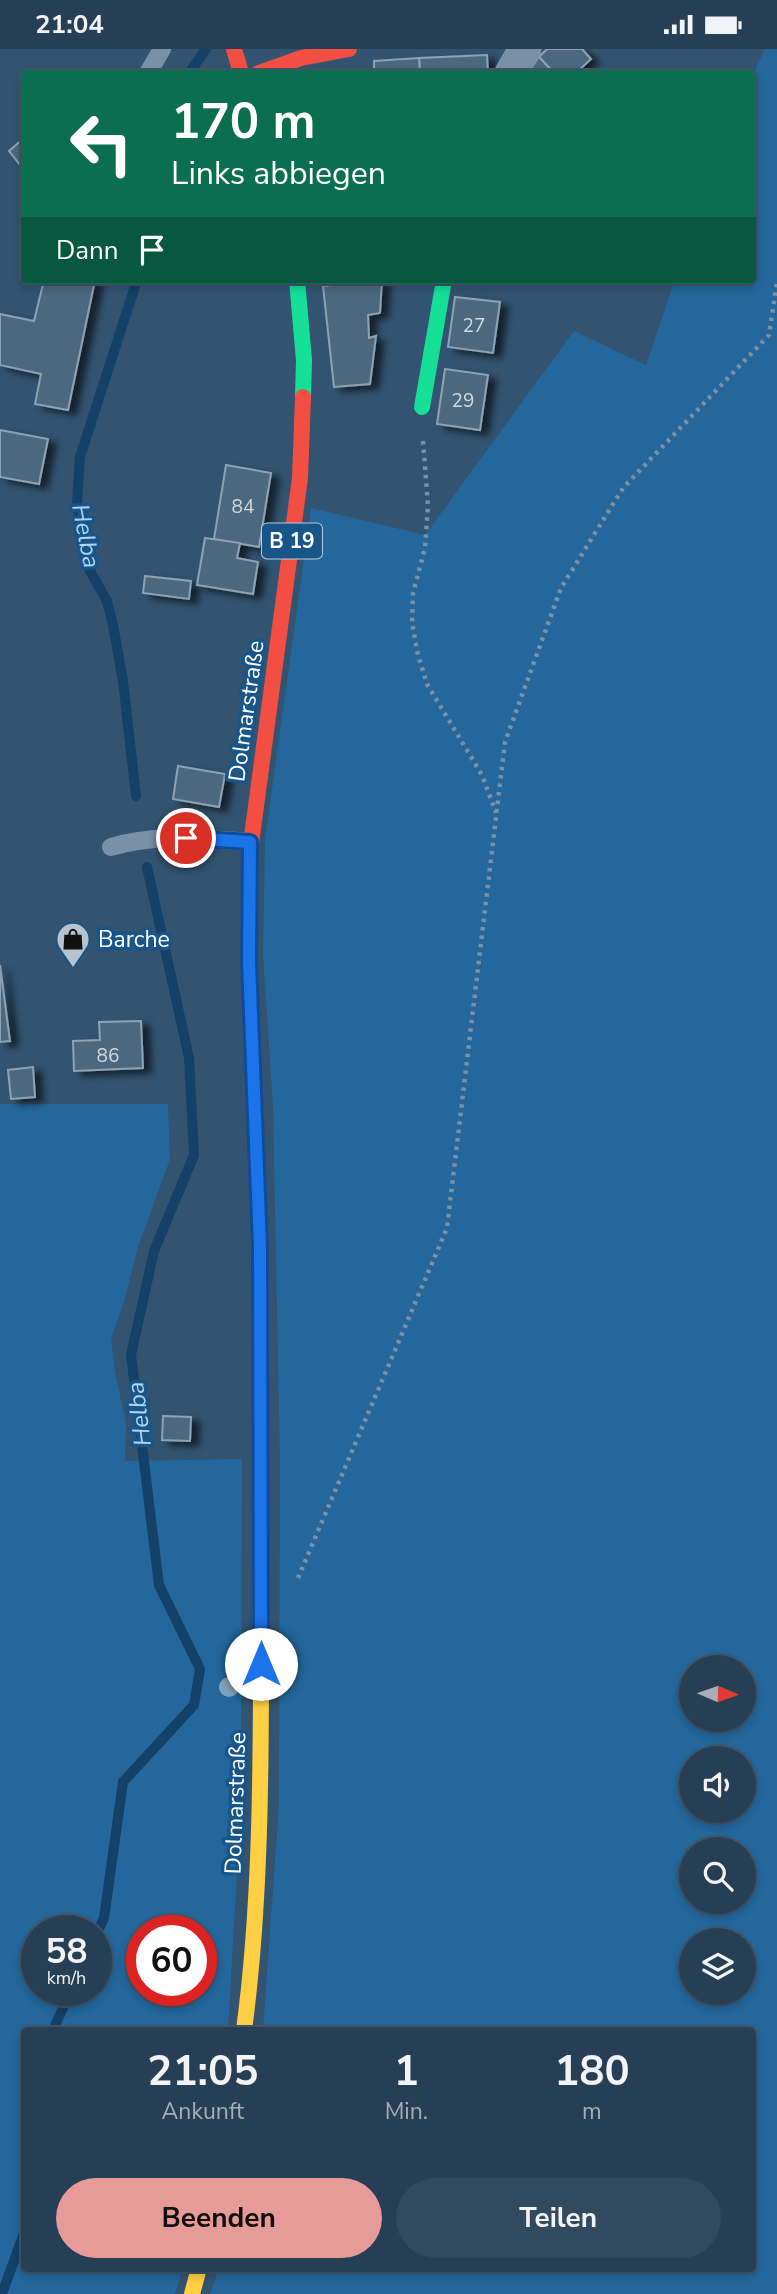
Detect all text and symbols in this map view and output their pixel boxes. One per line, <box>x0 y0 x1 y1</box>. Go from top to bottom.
text: 21:04 <box>35 7 104 42</box>
text: 170 m <box>171 88 315 155</box>
icon: left <box>56 98 147 189</box>
text: Links abbiegen <box>171 152 386 195</box>
icon: arrive <box>133 231 171 269</box>
text: Dann <box>56 233 119 268</box>
house number: 27 <box>463 313 485 339</box>
house number: 29 <box>452 388 474 414</box>
house number: 84 <box>232 494 254 520</box>
water label: Helba <box>64 501 108 571</box>
road number: B 19 <box>262 524 322 559</box>
street label: Dolmarstraße <box>221 638 272 784</box>
pin <box>156 808 216 868</box>
icon: arrive <box>167 819 205 857</box>
shop icon: Barche <box>54 920 92 969</box>
place label: Barche <box>98 924 170 955</box>
house number: 86 <box>97 1043 119 1069</box>
water label: Helba <box>119 1380 159 1448</box>
position arrow <box>224 1627 298 1701</box>
north arrow <box>679 1655 756 1733</box>
map controls <box>679 1655 756 2005</box>
street label: Dolmarstraße <box>218 1731 253 1875</box>
button: sound <box>679 1746 756 1823</box>
button: search <box>679 1837 756 1914</box>
speed limit sign: 60 <box>126 1915 217 2006</box>
text: 58 <box>45 1928 88 1975</box>
button: layers <box>679 1928 756 2005</box>
text: km/h <box>47 1966 86 1990</box>
text: 21:05 <box>147 2043 258 2100</box>
text: 1 <box>394 2043 419 2100</box>
text: 180 <box>554 2043 630 2100</box>
text: Ankunft <box>162 2096 244 2127</box>
text: Min. <box>385 2096 428 2127</box>
text: m <box>582 2096 602 2127</box>
button: Beenden <box>56 2178 382 2258</box>
button: Teilen <box>396 2178 721 2258</box>

